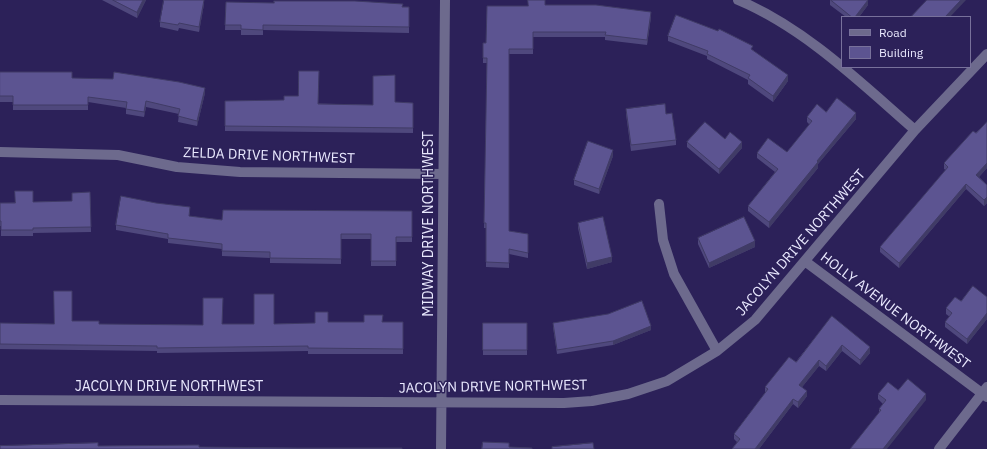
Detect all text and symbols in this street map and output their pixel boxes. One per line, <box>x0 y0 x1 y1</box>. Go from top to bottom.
legend <box>841 16 971 68</box>
text: Road <box>879 25 907 40</box>
text: Building <box>879 45 923 60</box>
street label: MIDWAY DRIVE NORTHWEST <box>421 131 437 317</box>
street label: ZELDA DRIVE NORTHWEST <box>183 145 355 167</box>
street label: JACOLYN DRIVE NORTHWEST <box>733 166 869 320</box>
street label: HOLLY AVENUE NORTHWEST <box>817 249 973 373</box>
street label: JACOLYN DRIVE NORTHWEST <box>399 377 587 397</box>
street label: JACOLYN DRIVE NORTHWEST <box>75 379 263 395</box>

